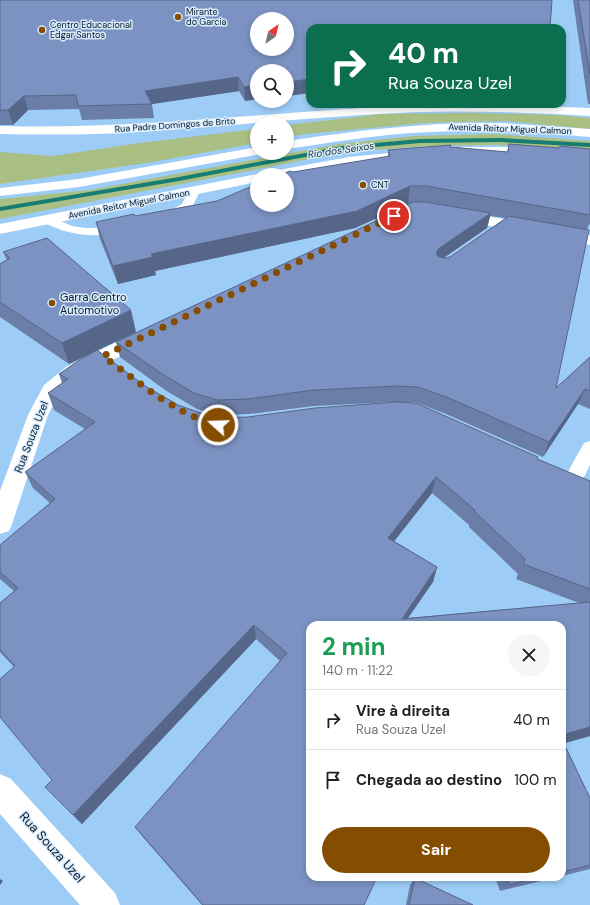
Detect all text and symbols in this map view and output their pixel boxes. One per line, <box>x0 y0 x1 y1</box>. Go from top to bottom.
place label: Mirante do Garcia <box>186 6 227 28</box>
marker: Mirante do Garcia <box>173 12 183 22</box>
north arrow <box>250 12 294 56</box>
map controls <box>250 12 294 212</box>
place label: Centro Educacional Edgar Santos <box>50 19 132 41</box>
marker: Centro Educacional Edgar Santos <box>37 25 47 35</box>
text: 40 m <box>388 35 459 72</box>
icon: right <box>322 40 374 92</box>
button: search <box>250 64 294 108</box>
text: Rua Souza Uzel <box>388 71 512 95</box>
street label: Rua Padre Domingos de Brito <box>114 115 236 135</box>
button: + <box>250 116 294 160</box>
street label: Avenida Reitor Miguel Calmon <box>448 121 572 137</box>
water label: Rio dos Seixos <box>307 139 375 161</box>
button: − <box>250 168 294 212</box>
place label: CNT <box>371 179 389 191</box>
marker: CNT <box>358 180 368 190</box>
street label: Avenida Reitor Miguel Calmon <box>67 186 191 222</box>
pin <box>377 199 411 233</box>
icon: arrive <box>383 205 405 227</box>
place label: Garra Centro Automotivo <box>60 290 127 317</box>
marker: Garra Centro Automotivo <box>47 298 57 308</box>
street label: Rua Souza Uzel <box>11 399 51 475</box>
position arrow <box>197 404 239 446</box>
text: 2 min <box>322 631 385 662</box>
button: close <box>508 634 550 676</box>
text: 140 m · 11:22 <box>322 662 393 679</box>
text: Vire à direita <box>356 701 450 721</box>
icon: right <box>322 709 344 731</box>
text: 40 m <box>513 710 550 730</box>
text: Rua Souza Uzel <box>356 721 446 738</box>
icon: arrive <box>322 769 344 791</box>
text: Chegada ao destino <box>356 770 502 790</box>
text: 100 m <box>514 770 557 790</box>
street label: Rua Souza Uzel <box>16 808 88 886</box>
button: Sair <box>322 827 550 873</box>

